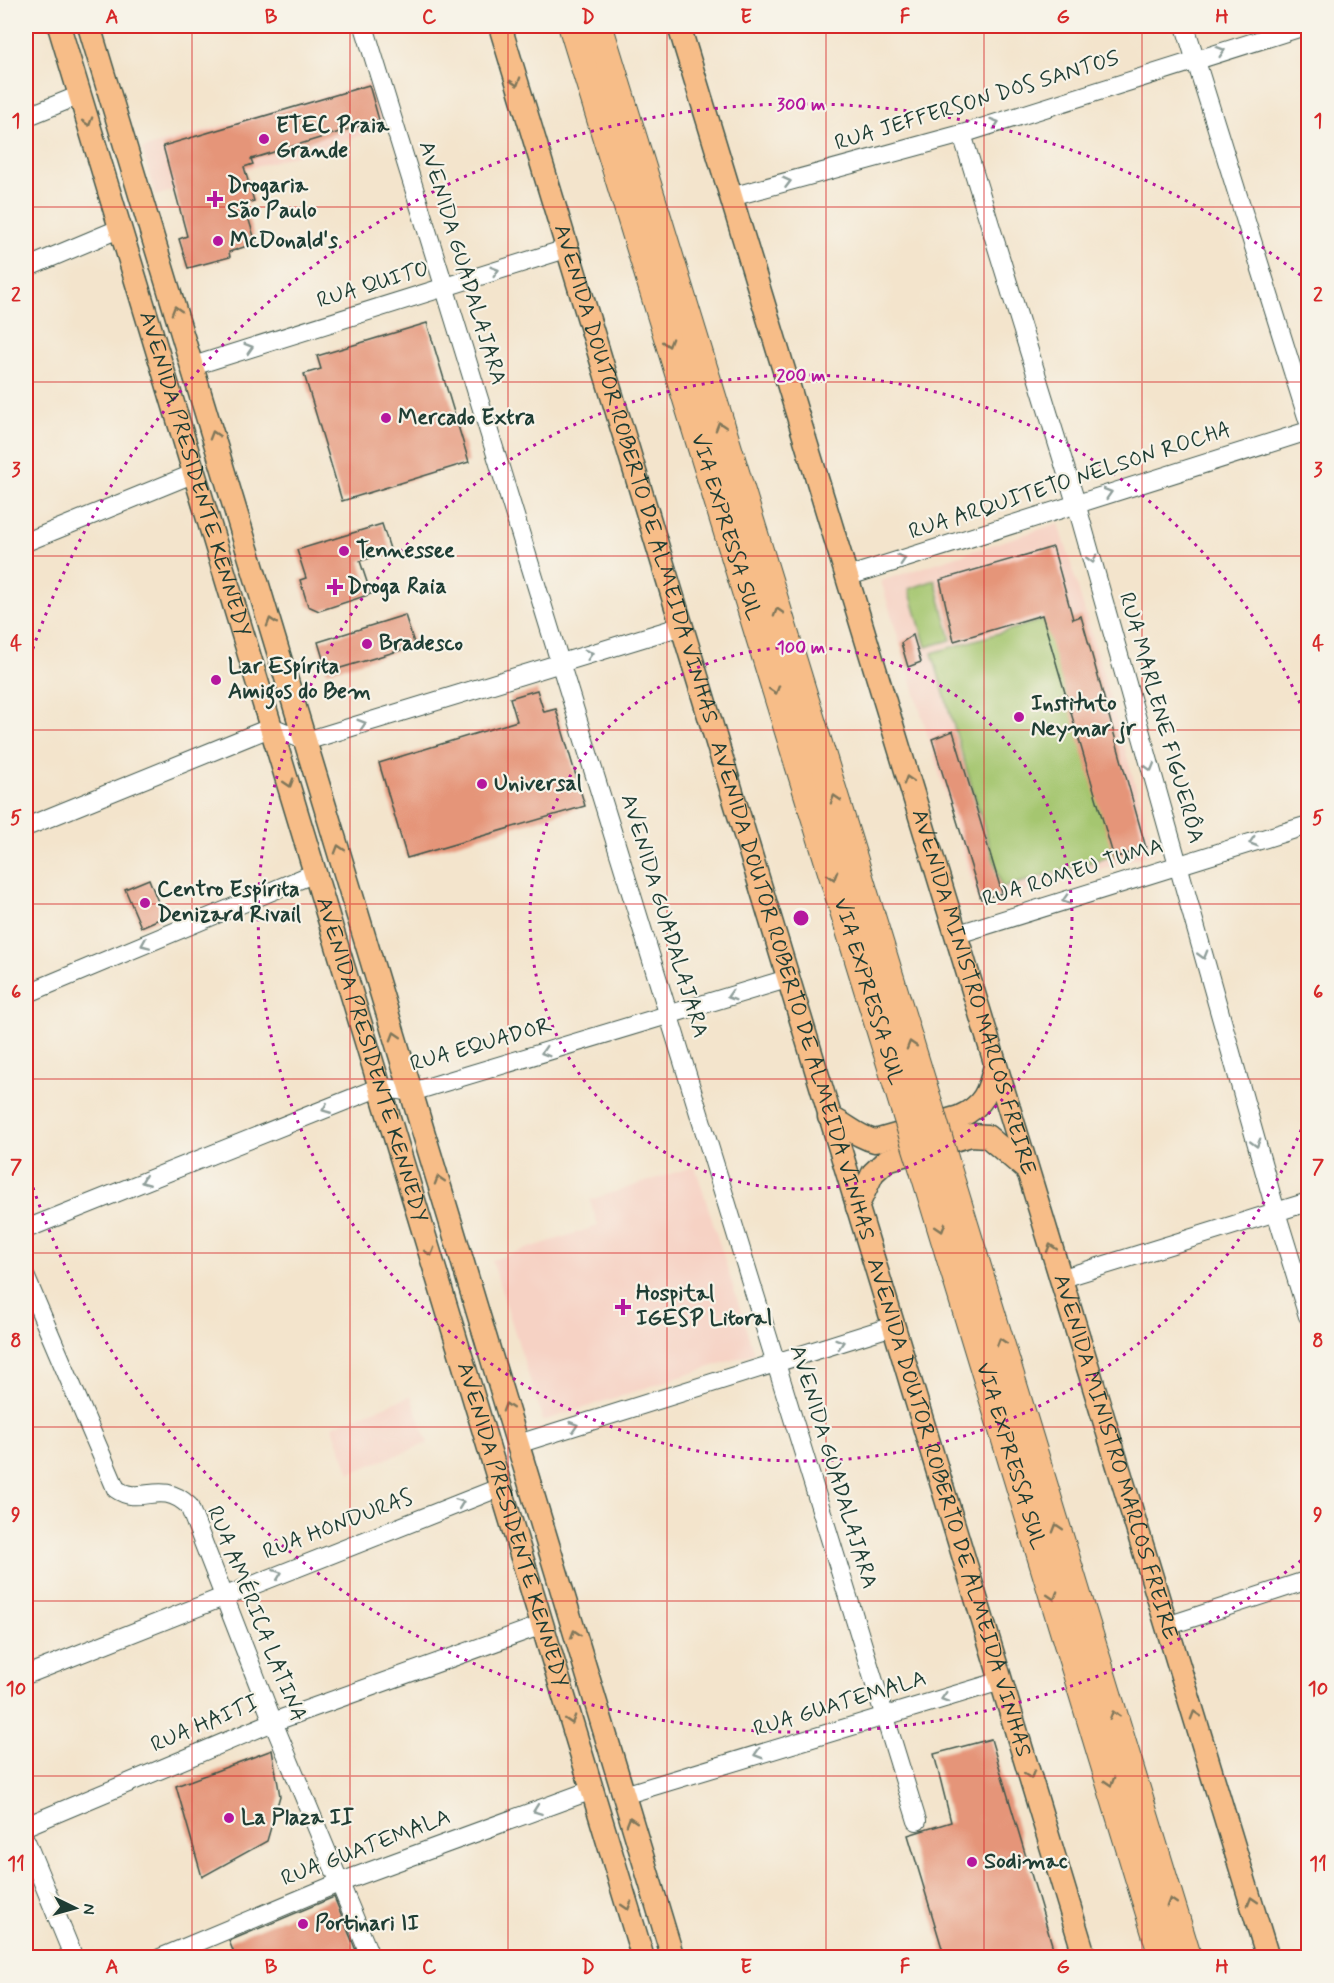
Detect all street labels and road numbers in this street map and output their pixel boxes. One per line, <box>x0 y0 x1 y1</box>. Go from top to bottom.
street label: RUA JEFFERSON DOS SANTOS <box>831 44 1123 158</box>
street label: AVENIDA GUADALAJARA <box>412 138 512 388</box>
street label: AVENIDA DOUTOR ROBERTO DE ALMEIDA VINHAS <box>547 221 724 727</box>
street label: RUA QUITO <box>314 255 432 315</box>
street label: AVENIDA PRESIDENTE KENNEDY <box>132 308 257 640</box>
street label: RUA ARQUITETO NELSON ROCHA <box>905 416 1235 546</box>
street label: VIA EXPRESSA SUL <box>684 430 768 624</box>
street label: RUA MARLENE FIGUERÔA <box>1112 589 1210 847</box>
street label: AVENIDA DOUTOR ROBERTO DE ALMEIDA VINHAS <box>703 738 881 1244</box>
street label: AVENIDA GUADALAJARA <box>614 791 714 1041</box>
street label: AVENIDA MINISTRO MARCOS FREIRE <box>905 806 1043 1179</box>
street label: RUA ROMEU TUMA <box>979 832 1167 914</box>
street label: AVENIDA PRESIDENTE KENNEDY <box>309 894 434 1226</box>
street label: VIA EXPRESSA SUL <box>826 895 910 1089</box>
street label: RUA EQUADOR <box>407 1011 555 1079</box>
street label: AVENIDA DOUTOR ROBERTO DE ALMEIDA VINHAS <box>860 1255 1037 1761</box>
street label: AVENIDA MINISTRO MARCOS FREIRE <box>1046 1271 1184 1643</box>
street label: AVENIDA GUADALAJARA <box>783 1342 883 1592</box>
street label: AVENIDA PRESIDENTE KENNEDY <box>450 1359 574 1691</box>
street label: VIA EXPRESSA SUL <box>969 1359 1052 1553</box>
street label: RUA HONDURAS <box>259 1484 417 1566</box>
street label: RUA AMÉRICA LATINA <box>200 1502 313 1726</box>
street label: RUA GUATEMALA <box>750 1664 930 1744</box>
street label: RUA HAITI <box>147 1689 264 1759</box>
street label: RUA GUATEMALA <box>277 1803 455 1893</box>

